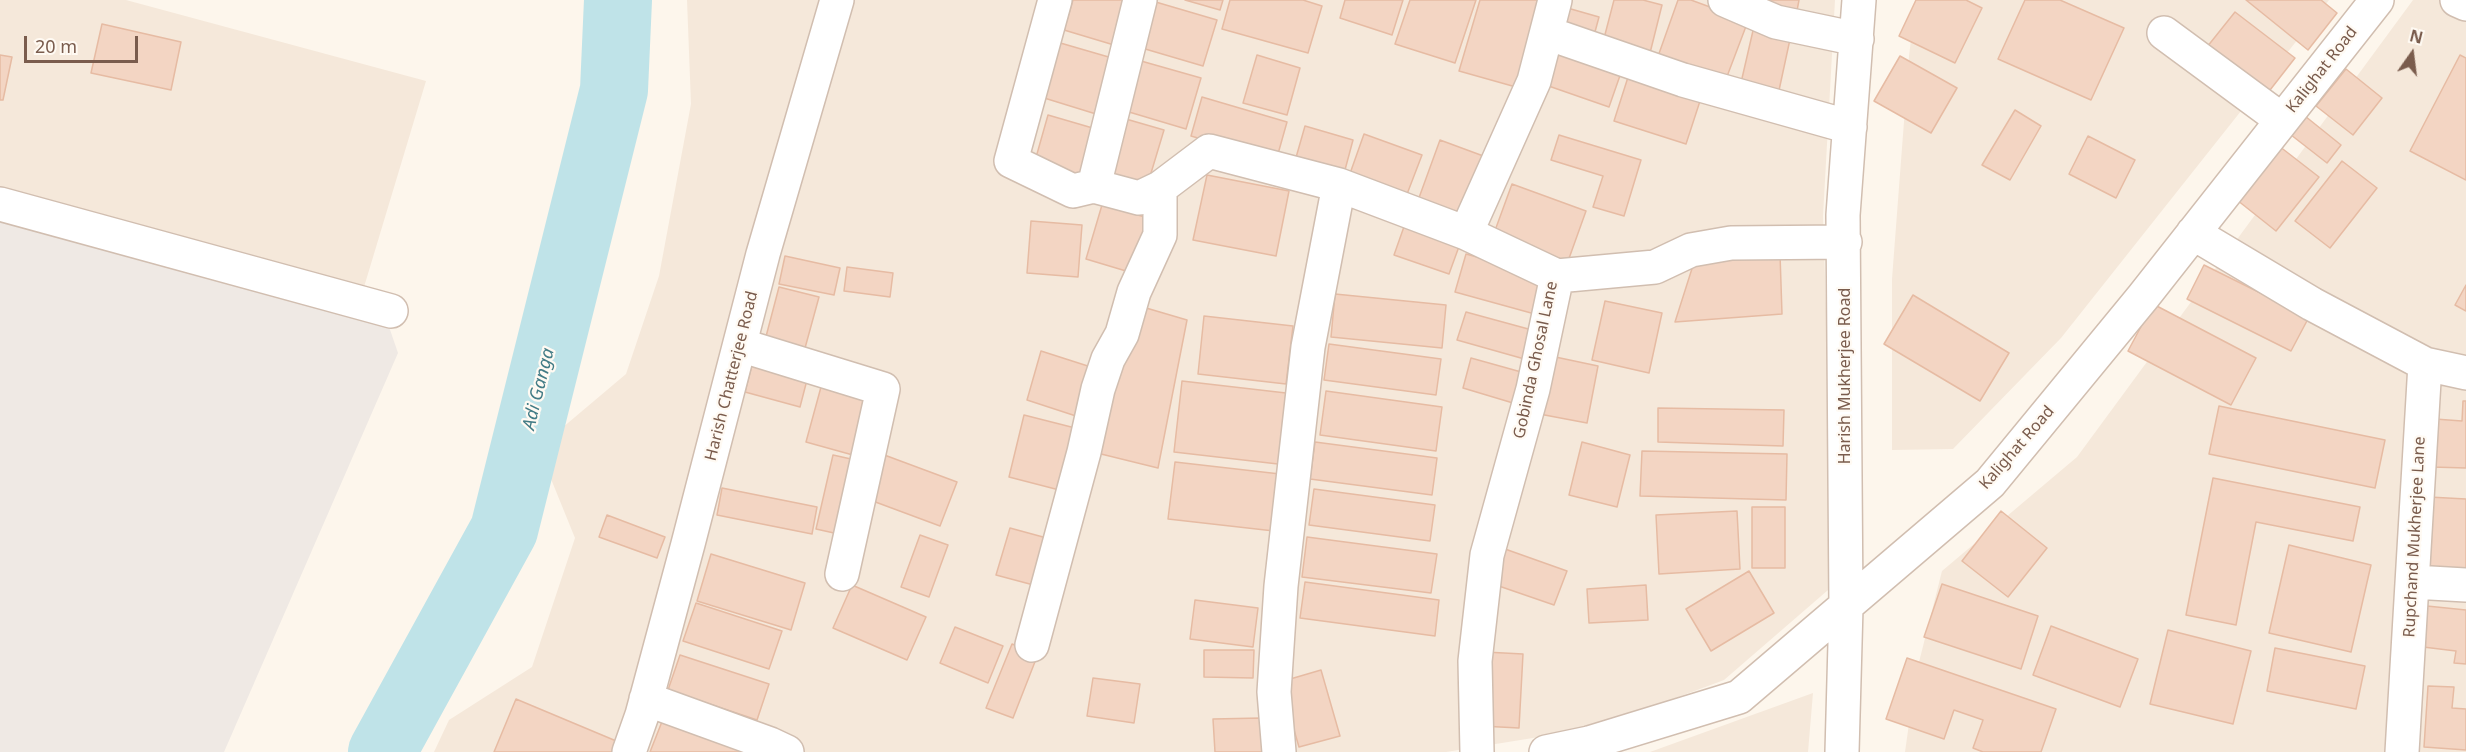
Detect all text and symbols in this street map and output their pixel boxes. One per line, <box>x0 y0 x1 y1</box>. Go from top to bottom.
street label: Kalighat Road <box>2282 23 2362 117</box>
scale bar <box>27 24 141 62</box>
north arrow <box>2382 24 2442 84</box>
text: N <box>2407 24 2425 49</box>
text: 20 m <box>35 34 77 58</box>
street label: Gobinda Ghosal Lane <box>1510 279 1562 441</box>
street label: Harish Mukherjee Road <box>1835 288 1855 464</box>
street label: Harish Chatterjee Road <box>702 289 762 463</box>
water label: Adi Ganga <box>518 346 560 432</box>
street label: Kalighat Road <box>1976 402 2058 494</box>
street label: Rupchand Mukherjee Lane <box>2400 436 2430 638</box>

